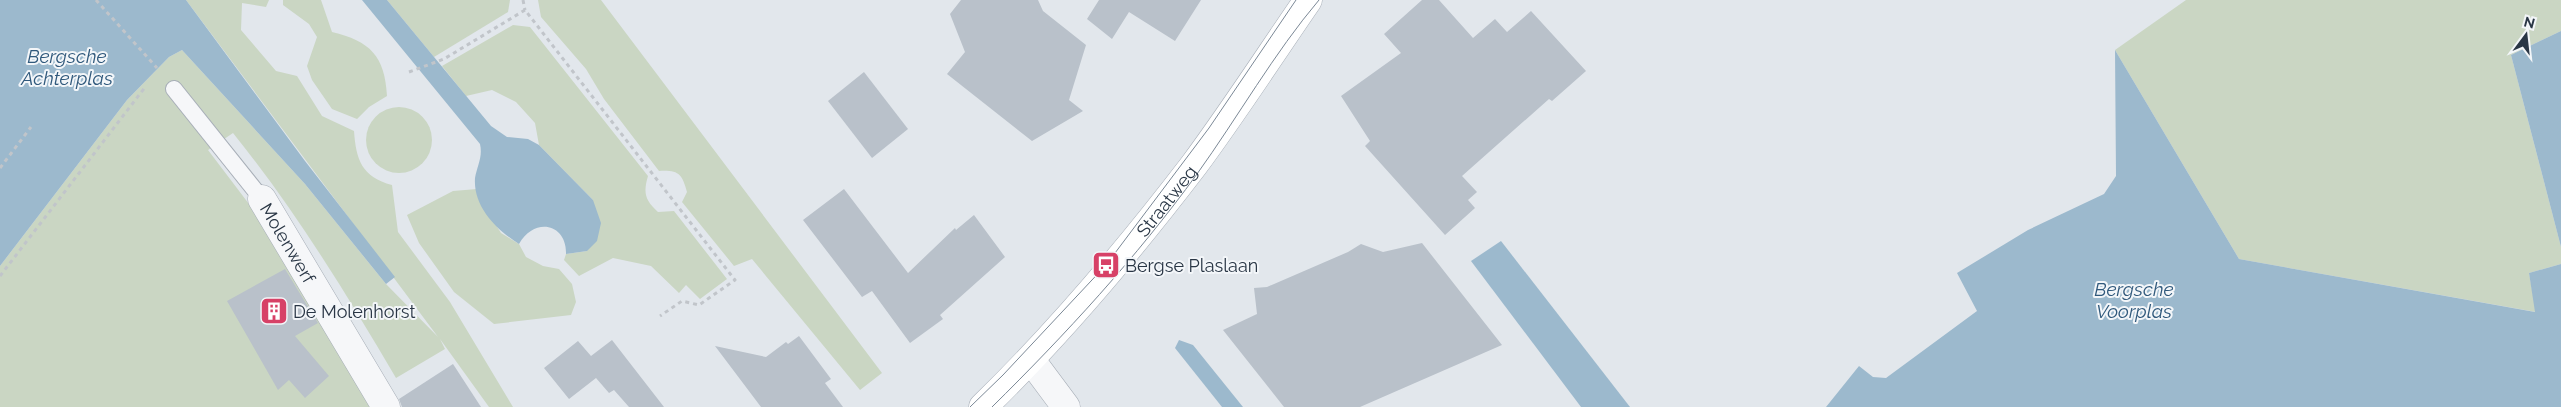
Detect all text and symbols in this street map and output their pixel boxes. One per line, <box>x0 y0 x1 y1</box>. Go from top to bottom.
north arrow <box>2501 10 2551 60</box>
text: N <box>2522 13 2537 32</box>
water label: Bergsche Achterplas <box>20 45 113 89</box>
street label: Straatweg <box>1132 161 1201 241</box>
street label: Molenwerf <box>256 199 321 287</box>
bus stop icon: Bergse Plaslaan <box>1091 250 1121 280</box>
place label: Bergse Plaslaan <box>1125 255 1258 276</box>
water label: Bergsche Voorplas <box>2094 278 2174 322</box>
building icon: De Molenhorst <box>259 296 289 326</box>
place label: De Molenhorst <box>293 301 416 322</box>

